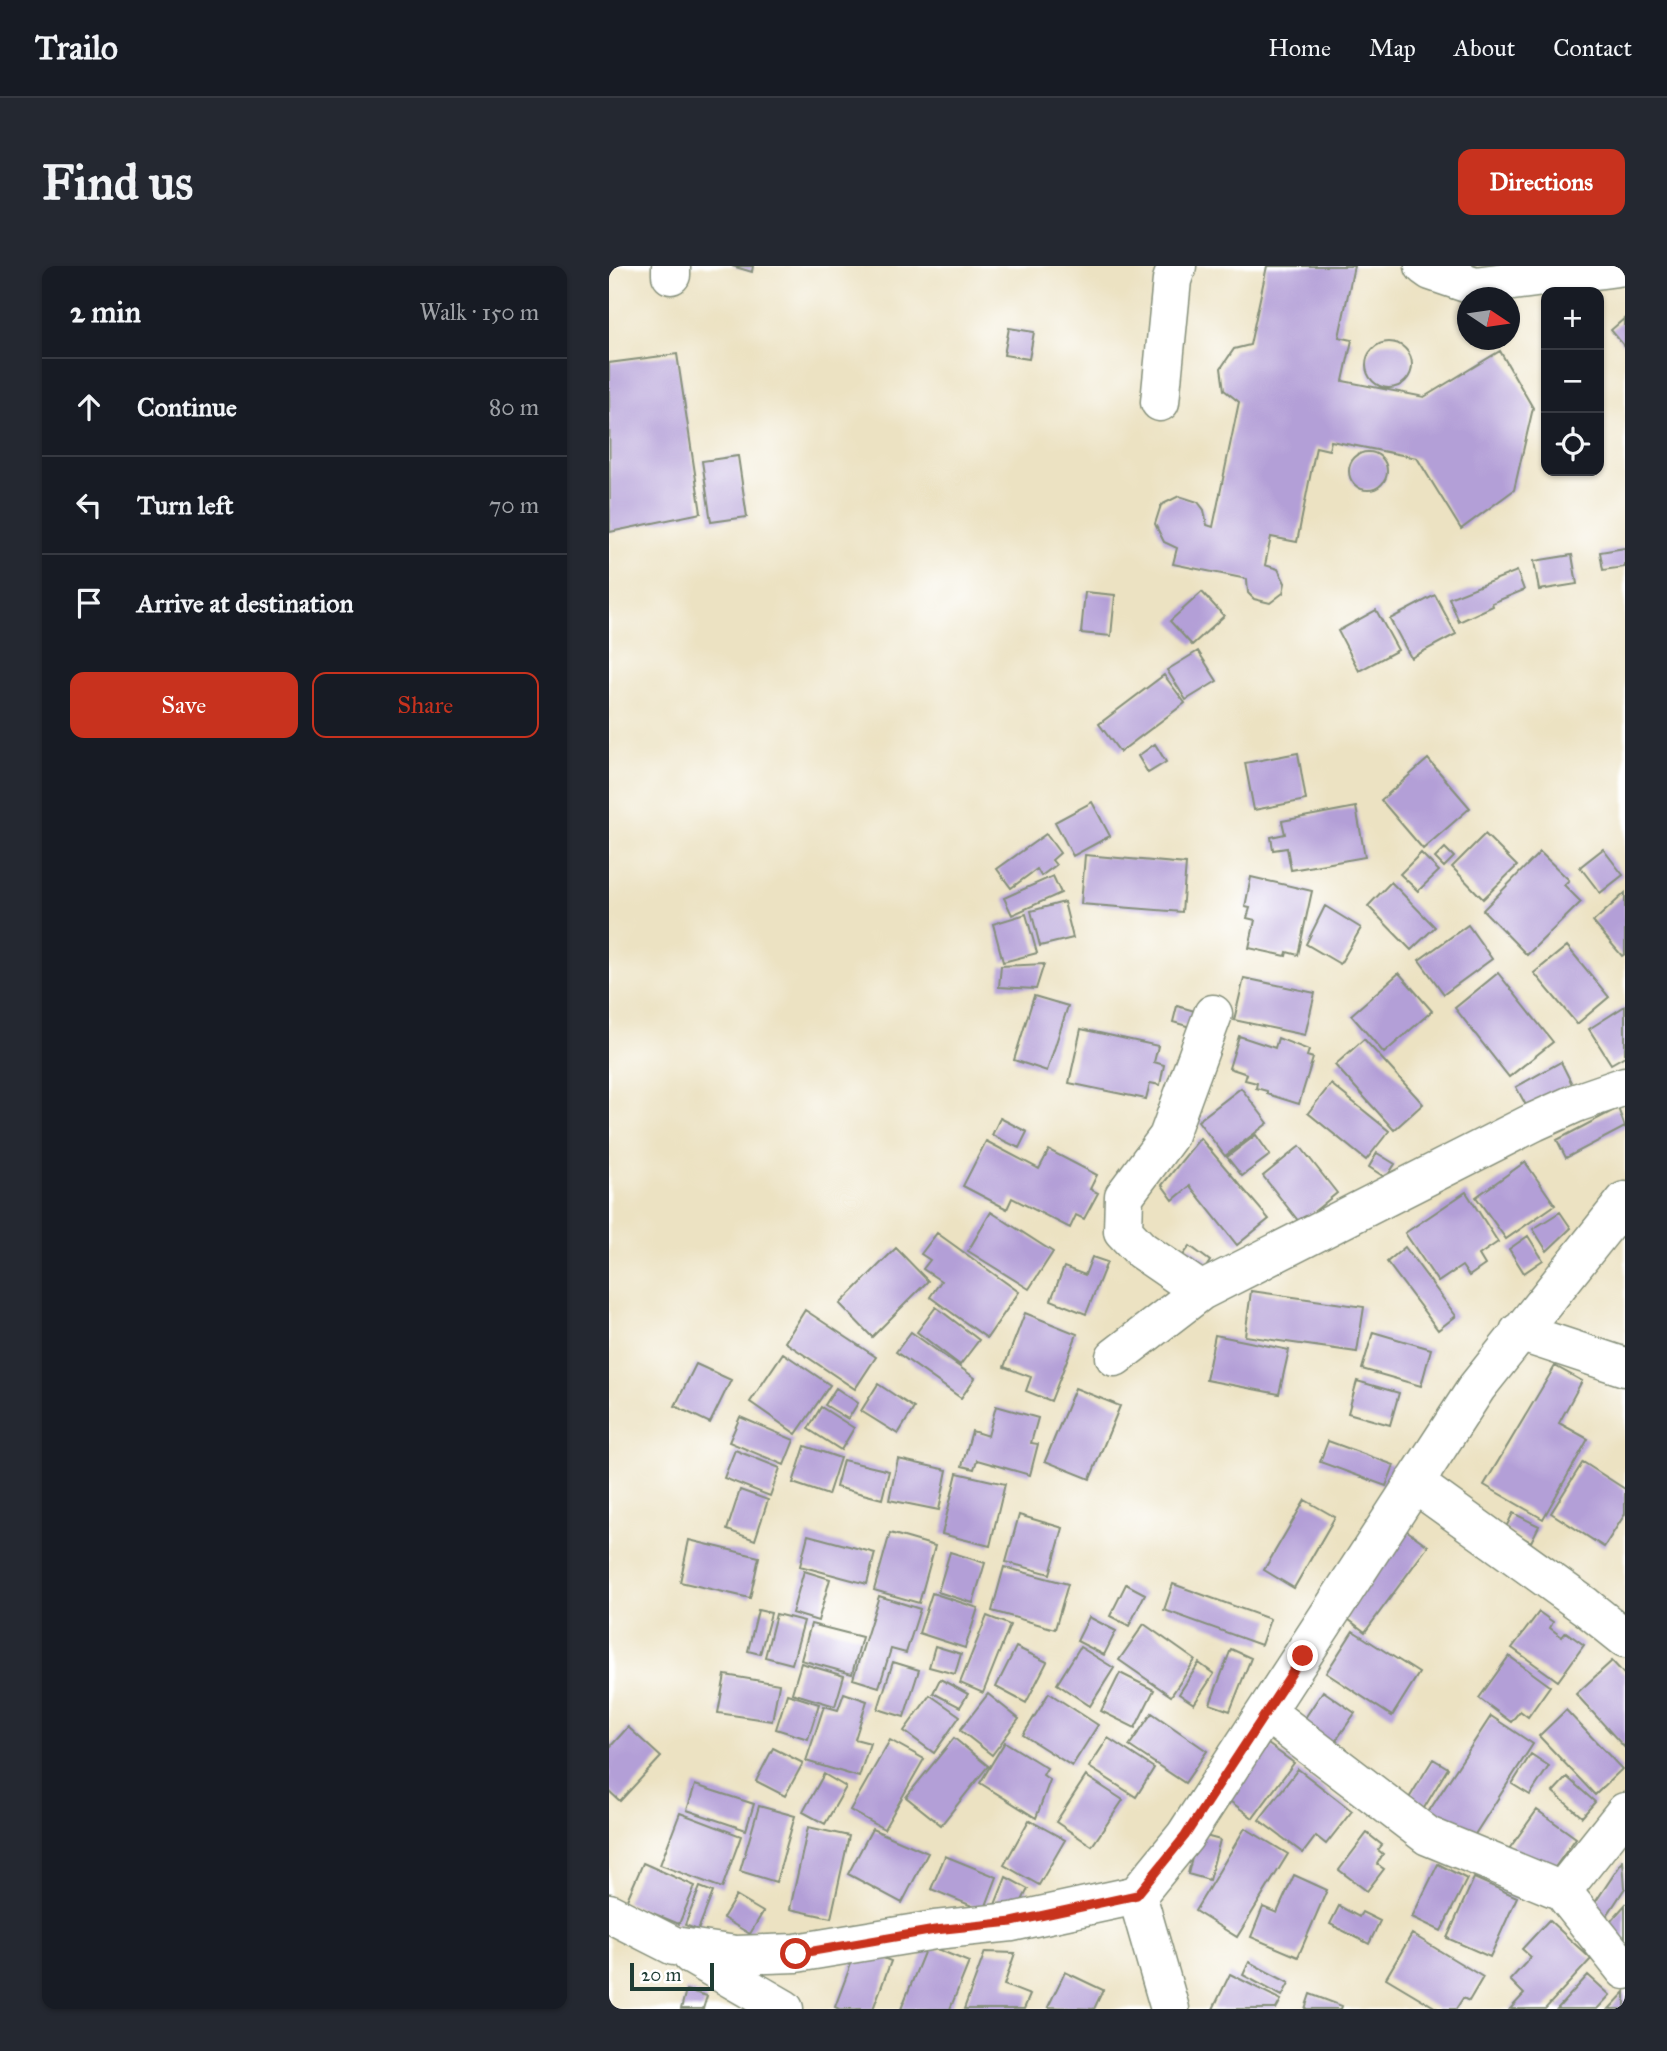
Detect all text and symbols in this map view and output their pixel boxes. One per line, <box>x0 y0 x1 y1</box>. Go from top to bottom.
text: Trailo <box>35 28 118 68</box>
text: Home <box>1268 33 1331 63</box>
text: Map <box>1369 33 1416 63</box>
text: About <box>1454 33 1515 63</box>
text: Contact <box>1553 33 1632 63</box>
button: Directions <box>1458 149 1625 215</box>
text: Find us <box>42 153 193 212</box>
north arrow <box>1457 287 1520 350</box>
map controls <box>1541 287 1604 476</box>
button: + <box>1541 287 1604 350</box>
text: 2 min <box>70 294 141 330</box>
text: Walk · 150 m <box>419 298 539 326</box>
button: − <box>1541 350 1604 413</box>
icon: ahead <box>70 388 108 426</box>
text: Continue <box>137 391 237 423</box>
text: 80 m <box>489 393 539 421</box>
button: locate <box>1541 413 1604 476</box>
icon: left <box>70 486 108 524</box>
text: Turn left <box>137 489 233 521</box>
text: 70 m <box>489 491 539 519</box>
icon: arrive <box>70 584 108 622</box>
text: Arrive at destination <box>137 587 354 619</box>
button: Save <box>70 672 298 738</box>
button: Share <box>312 672 539 738</box>
route end <box>1287 1640 1318 1671</box>
route start <box>780 1938 811 1969</box>
scale bar <box>630 1960 714 1992</box>
text: 20 m <box>641 1963 682 1986</box>

